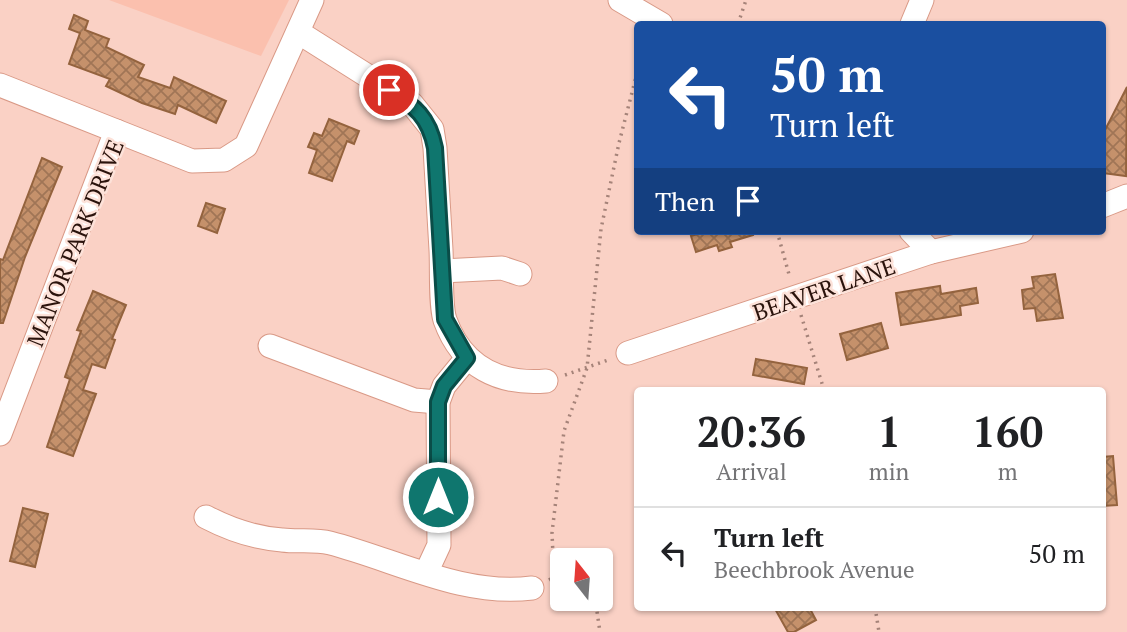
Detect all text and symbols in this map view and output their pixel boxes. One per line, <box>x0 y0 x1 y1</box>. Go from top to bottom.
text: 50 m <box>770 41 884 106</box>
icon: left <box>655 49 746 140</box>
pin <box>359 60 419 120</box>
icon: arrive <box>370 71 408 109</box>
text: Turn left <box>770 104 894 146</box>
street label: MANOR PARK DRIVE <box>19 135 131 351</box>
icon: arrive <box>729 182 767 220</box>
text: Then <box>655 184 715 218</box>
street label: BEAVER LANE <box>749 250 899 328</box>
text: 20:36 <box>697 403 806 459</box>
text: 1 <box>877 403 901 459</box>
text: 160 <box>972 403 1043 459</box>
text: Arrival <box>716 456 787 487</box>
text: min <box>869 456 909 487</box>
text: m <box>998 456 1018 487</box>
position arrow <box>401 460 475 534</box>
text: Turn left <box>714 520 824 554</box>
icon: left <box>655 534 693 572</box>
text: 50 m <box>1029 536 1085 570</box>
north arrow <box>550 548 612 611</box>
map controls <box>550 548 613 611</box>
text: Beechbrook Avenue <box>714 554 915 585</box>

